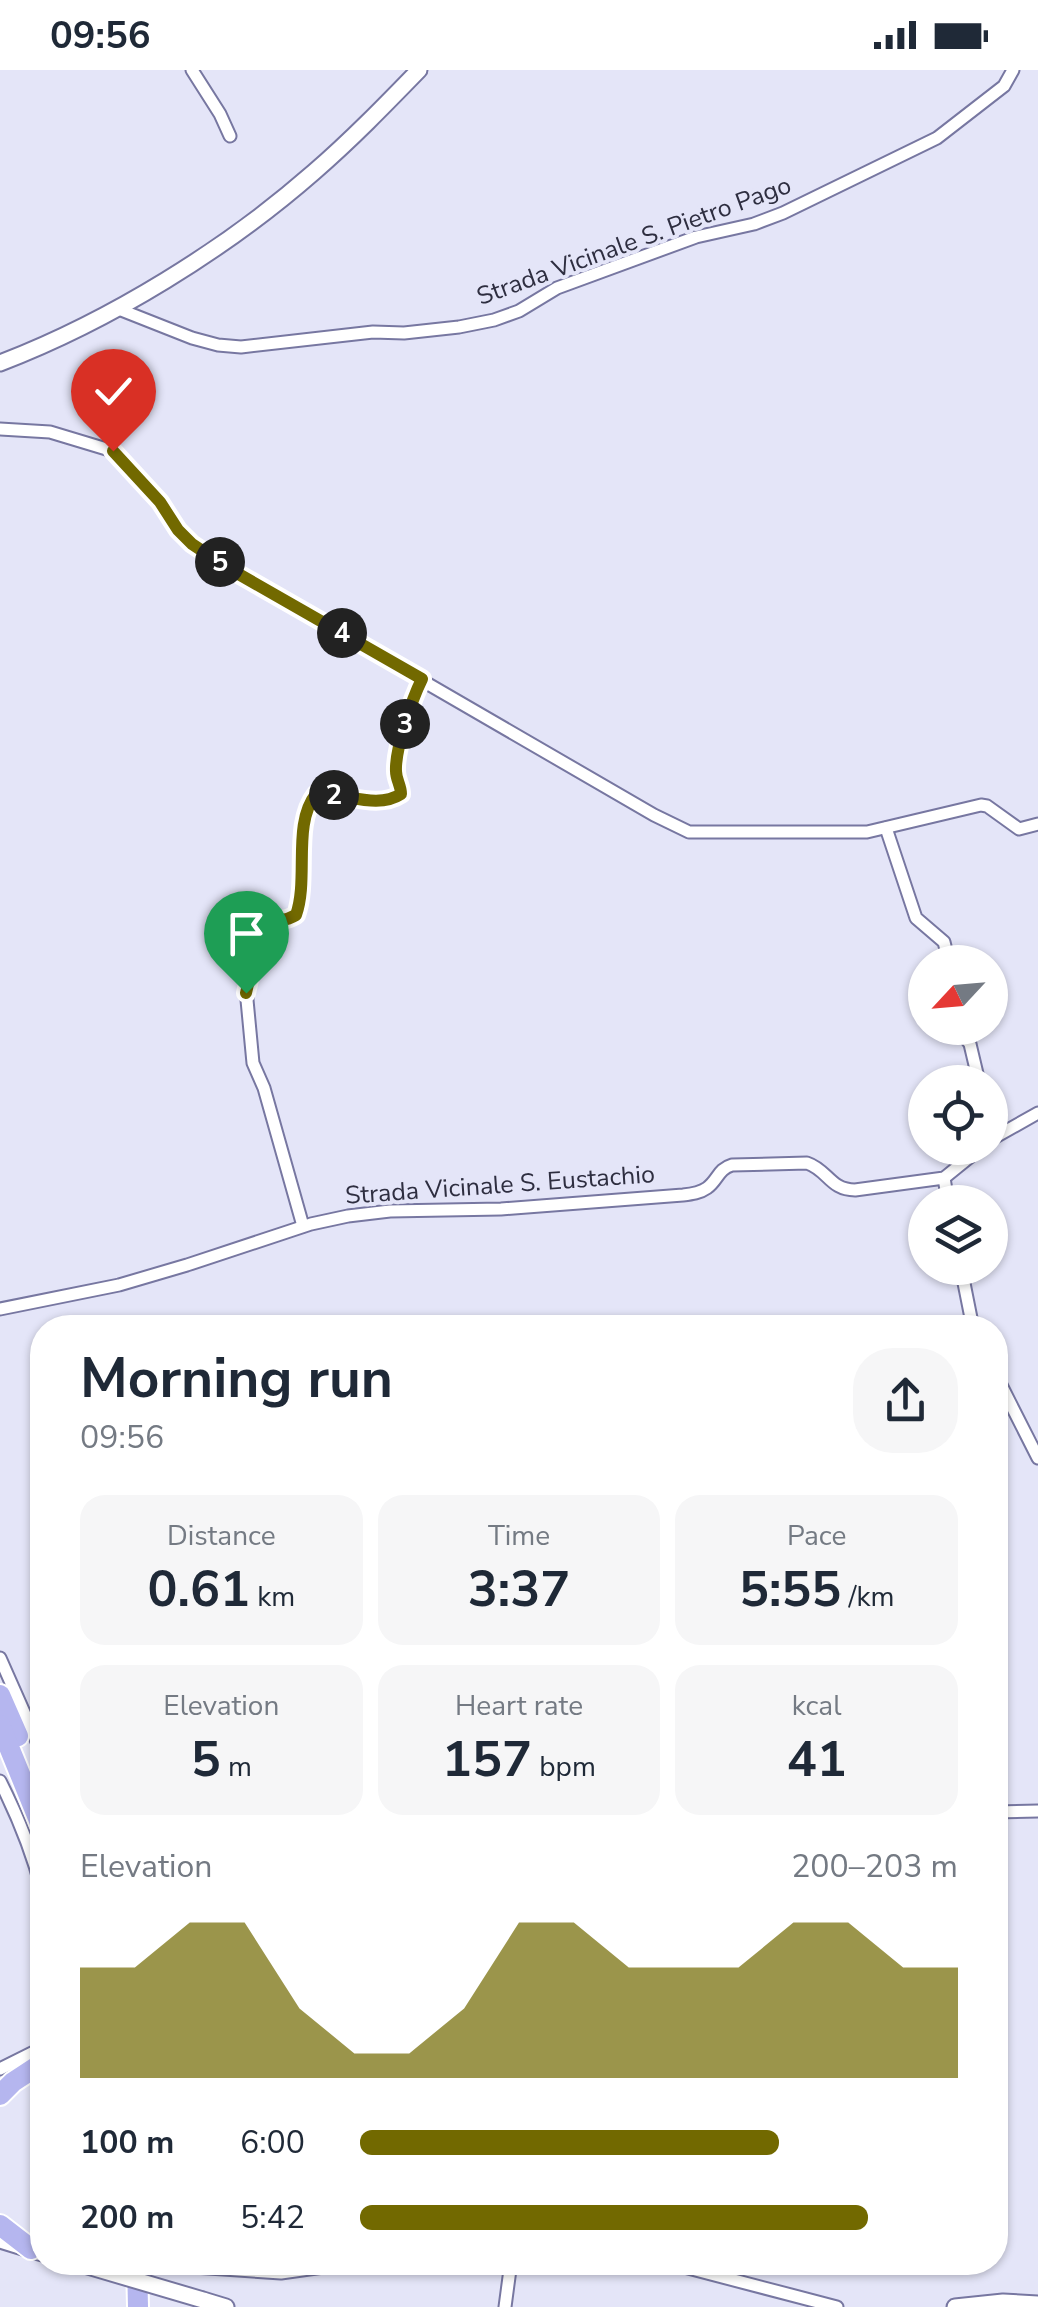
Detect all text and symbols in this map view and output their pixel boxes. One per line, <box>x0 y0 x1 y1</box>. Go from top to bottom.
text: 09:56 <box>50 10 151 61</box>
street label: Strada Vicinale S. Pietro Pago <box>472 168 796 314</box>
pin <box>71 349 156 452</box>
icon: check <box>86 364 141 419</box>
pin: 5 <box>195 537 245 587</box>
text: 5 <box>212 543 228 581</box>
pin: 4 <box>317 608 367 658</box>
text: 4 <box>334 614 350 652</box>
pin: 3 <box>380 699 430 749</box>
text: 3 <box>397 705 413 743</box>
pin: 2 <box>309 770 359 820</box>
text: 2 <box>326 776 342 814</box>
pin <box>204 891 289 994</box>
icon: arrive <box>219 906 274 961</box>
north arrow <box>908 945 1008 1045</box>
map controls <box>908 945 1008 1285</box>
button: locate <box>908 1065 1008 1165</box>
street label: Strada Vicinale S. Eustachio <box>344 1157 656 1213</box>
button: layers <box>908 1185 1008 1285</box>
text: Morning run <box>80 1341 393 1416</box>
button: share <box>853 1348 958 1453</box>
text: 09:56 <box>80 1416 164 1459</box>
text: Distance <box>167 1517 276 1555</box>
text: Time <box>488 1517 550 1555</box>
text: Pace <box>787 1517 846 1555</box>
text: 0.61 <box>148 1555 250 1624</box>
text: 3:37 <box>468 1555 570 1624</box>
text: 5:55 <box>739 1555 841 1624</box>
text: km <box>250 1578 295 1616</box>
text: /km <box>841 1578 894 1616</box>
text: Elevation <box>163 1687 279 1725</box>
text: Heart rate <box>455 1687 583 1725</box>
text: kcal <box>792 1687 841 1725</box>
text: 5 <box>191 1725 221 1794</box>
text: 157 <box>442 1725 532 1794</box>
text: 41 <box>787 1725 847 1794</box>
text: m <box>221 1748 252 1786</box>
text: bpm <box>532 1748 596 1786</box>
text: Elevation <box>80 1845 213 1888</box>
text: 200–203 m <box>791 1845 958 1888</box>
text: 100 m <box>80 2121 174 2164</box>
text: 6:00 <box>240 2121 305 2164</box>
text: 200 m <box>80 2196 174 2239</box>
text: 5:42 <box>240 2196 305 2239</box>

